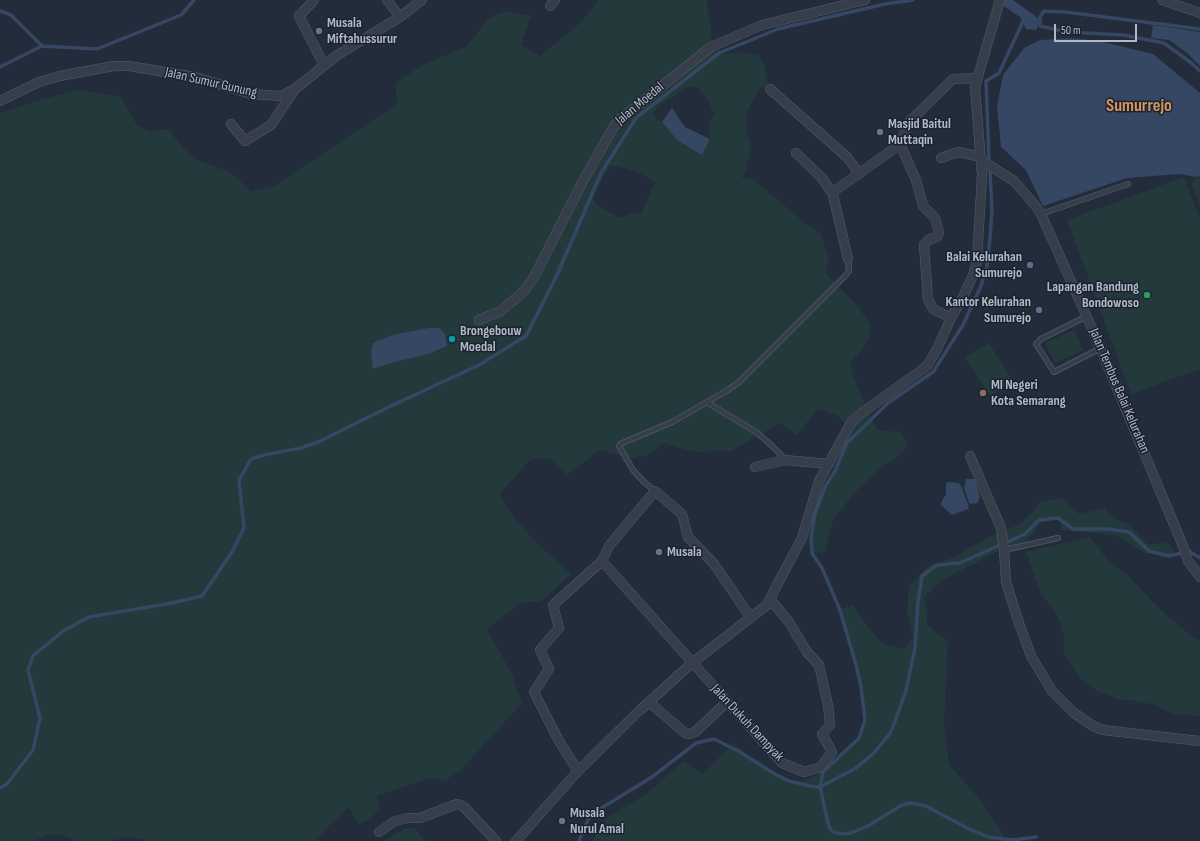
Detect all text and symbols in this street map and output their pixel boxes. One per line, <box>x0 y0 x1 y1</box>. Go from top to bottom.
place label: Musala Miftahussurur <box>327 15 397 48</box>
scale bar <box>1056 16 1139 42</box>
text: 50 m <box>1061 23 1081 38</box>
marker: Musala Miftahussurur <box>314 26 324 36</box>
street label: Jalan Sumur Gunung <box>163 64 259 102</box>
street label: Jalan Moedal <box>612 79 668 129</box>
district label: Sumurrejo <box>1106 95 1172 117</box>
place label: Masjid Baitul Muttaqin <box>888 116 951 148</box>
marker: Masjid Baitul Muttaqin <box>875 127 885 137</box>
place label: Balai Kelurahan Sumurejo <box>946 249 1022 282</box>
marker: Balai Kelurahan Sumurejo <box>1025 260 1035 270</box>
place label: Lapangan Bandung Bondowoso <box>1047 279 1139 312</box>
marker: Lapangan Bandung Bondowoso <box>1142 290 1152 300</box>
place label: Kantor Kelurahan Sumurejo <box>945 294 1031 326</box>
marker: Kantor Kelurahan Sumurejo <box>1034 305 1044 315</box>
place label: Brongebouw Moedal <box>460 323 522 356</box>
street label: Jalan Tembus Balai Kelurahan <box>1085 326 1153 456</box>
marker: Brongebouw Moedal <box>447 334 457 344</box>
place label: MI Negeri Kota Semarang <box>991 377 1066 410</box>
marker: MI Negeri Kota Semarang <box>978 388 988 398</box>
place label: Musala <box>667 544 702 560</box>
marker: Musala <box>654 547 664 557</box>
street label: Jalan Dukuh Dampyak <box>707 681 787 765</box>
place label: Musala Nurul Amal <box>570 805 624 838</box>
marker: Musala Nurul Amal <box>557 816 567 826</box>

